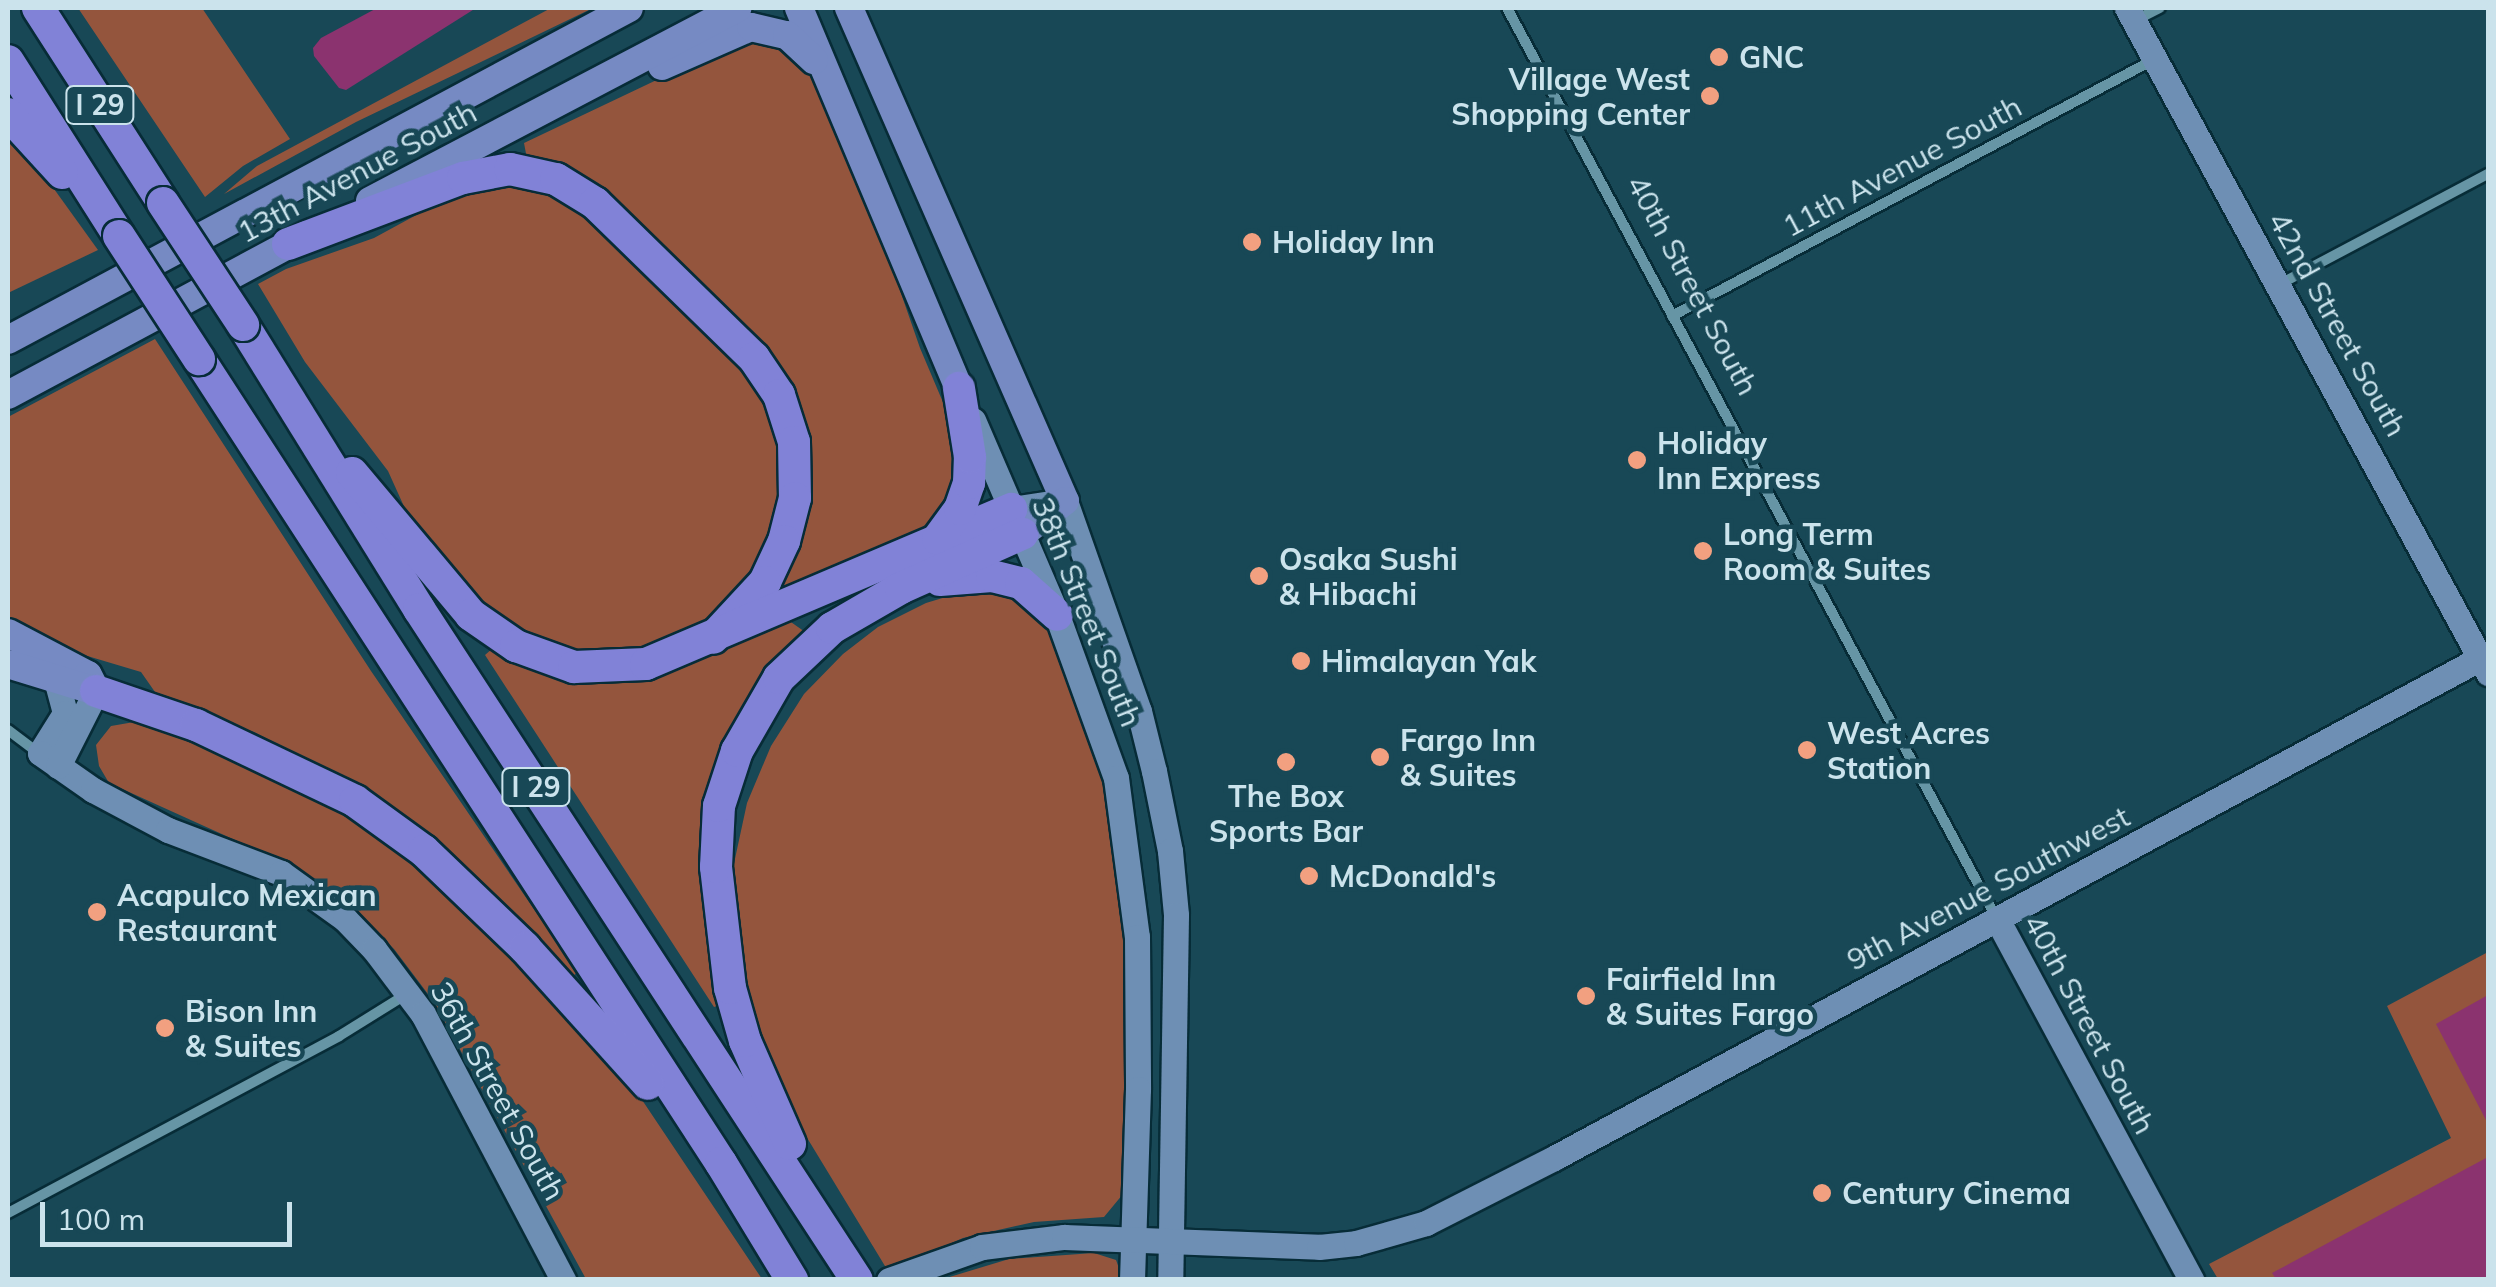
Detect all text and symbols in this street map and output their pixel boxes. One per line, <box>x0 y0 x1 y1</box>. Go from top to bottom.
place label: GNC <box>1739 39 1804 75</box>
marker: GNC <box>1708 46 1730 68</box>
place label: Village West Shopping Center <box>1451 61 1690 132</box>
road number: I 29 <box>65 82 135 128</box>
marker: Village West Shopping Center <box>1699 85 1721 107</box>
street label: 11th Avenue South <box>1776 88 2028 244</box>
street label: 13th Avenue South <box>231 94 483 250</box>
street label: 40th Street South <box>1620 169 1766 401</box>
street label: 42nd Street South <box>2261 205 2415 443</box>
place label: Holiday Inn <box>1272 224 1435 260</box>
marker: Holiday Inn <box>1241 231 1263 253</box>
place label: Holiday Inn Express <box>1657 425 1821 496</box>
marker: Holiday Inn Express <box>1626 449 1648 471</box>
street label: 38th Street South <box>1025 492 1149 732</box>
place label: Long Term Room & Suites <box>1723 516 1931 586</box>
marker: Long Term Room & Suites <box>1692 540 1714 562</box>
place label: Osaka Sushi & Hibachi <box>1279 541 1458 612</box>
marker: Osaka Sushi & Hibachi <box>1248 565 1270 587</box>
place label: Himalayan Yak <box>1321 643 1536 679</box>
marker: Himalayan Yak <box>1290 650 1312 672</box>
place label: West Acres Station <box>1827 715 1990 786</box>
place label: Fargo Inn & Suites <box>1400 722 1536 792</box>
marker: West Acres Station <box>1796 739 1818 761</box>
marker: Fargo Inn & Suites <box>1369 746 1391 768</box>
marker: The Box Sports Bar <box>1275 751 1297 773</box>
road number: I 29 <box>501 764 571 810</box>
place label: The Box Sports Bar <box>1209 778 1363 848</box>
street label: 9th Avenue Southwest <box>1841 798 2135 978</box>
place label: McDonald's <box>1329 858 1496 894</box>
marker: McDonald's <box>1298 865 1320 887</box>
place label: Acapulco Mexican Restaurant <box>117 877 377 948</box>
marker: Acapulco Mexican Restaurant <box>86 901 108 923</box>
street label: 40th Street South <box>2017 908 2163 1140</box>
place label: Fairfield Inn & Suites Fargo <box>1606 961 1814 1032</box>
street label: 36th Street South <box>423 976 573 1206</box>
marker: Fairfield Inn & Suites Fargo <box>1575 985 1597 1007</box>
place label: Bison Inn & Suites <box>185 993 317 1064</box>
marker: Bison Inn & Suites <box>154 1017 176 1039</box>
place label: Century Cinema <box>1842 1175 2071 1211</box>
scale bar <box>45 1182 298 1244</box>
marker: Century Cinema <box>1811 1182 1833 1204</box>
text: 100 m <box>57 1200 145 1238</box>

